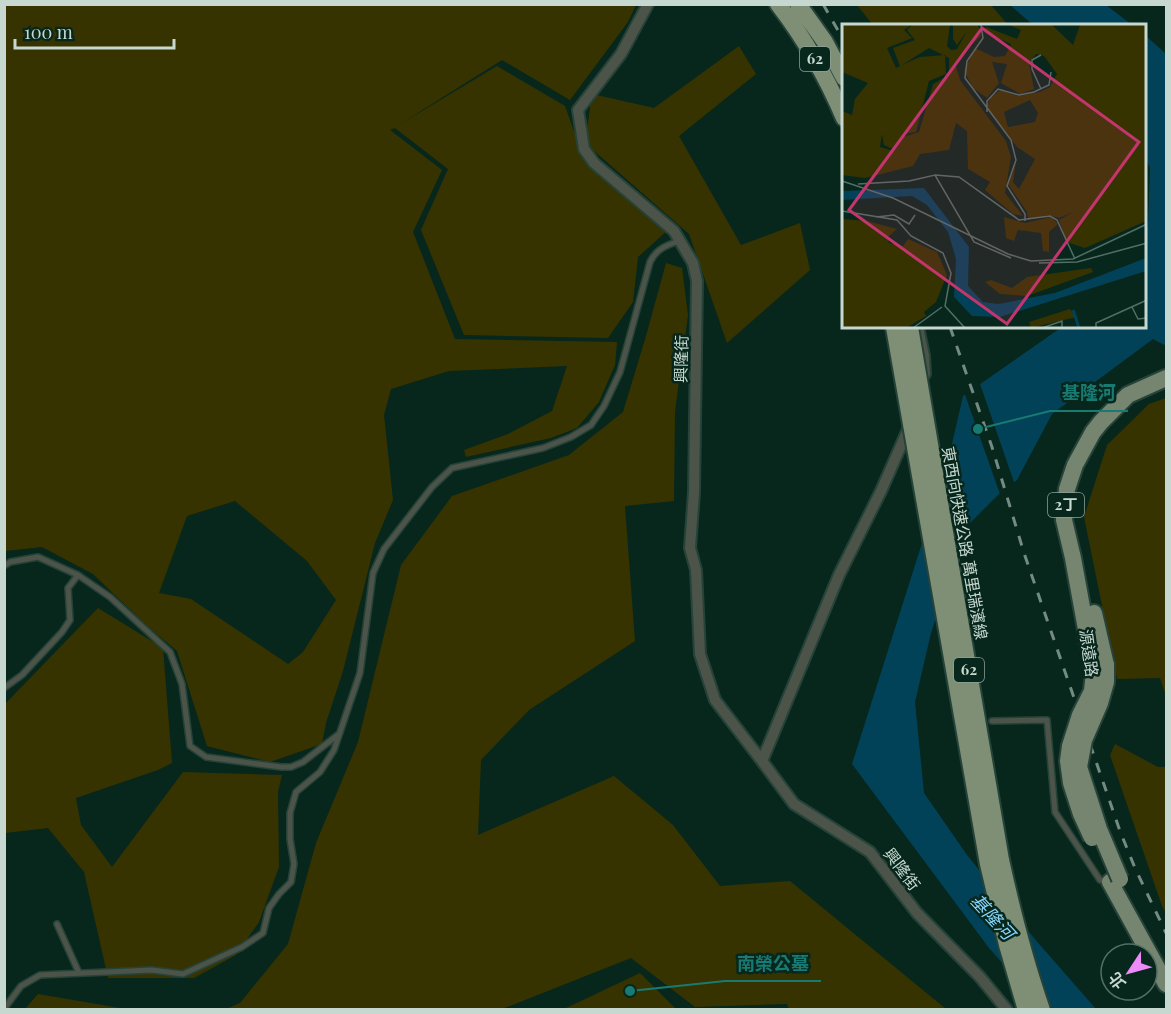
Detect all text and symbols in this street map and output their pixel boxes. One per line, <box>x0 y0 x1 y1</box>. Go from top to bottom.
scale bar <box>15 12 174 50</box>
text: 100 m <box>24 20 73 44</box>
inset map <box>842 24 1147 328</box>
road number: 62 <box>800 47 830 71</box>
street label: 興隆街 <box>670 335 691 383</box>
callout: 基隆河 <box>1050 375 1128 411</box>
text: 基隆河 <box>1062 380 1116 404</box>
street label: 東西向快速公路 萬里瑞濱線 <box>938 445 993 641</box>
road number: 2丁 <box>1048 493 1084 517</box>
street label: 源遠路 <box>1076 628 1103 678</box>
road number: 62 <box>954 658 984 682</box>
street label: 興隆街 <box>880 843 925 894</box>
water label: 基隆河 <box>966 888 1022 946</box>
north arrow <box>1099 942 1159 1002</box>
callout: 南榮公墓 <box>725 945 821 981</box>
text: 南榮公墓 <box>737 951 809 975</box>
text: 北 <box>1103 968 1130 994</box>

